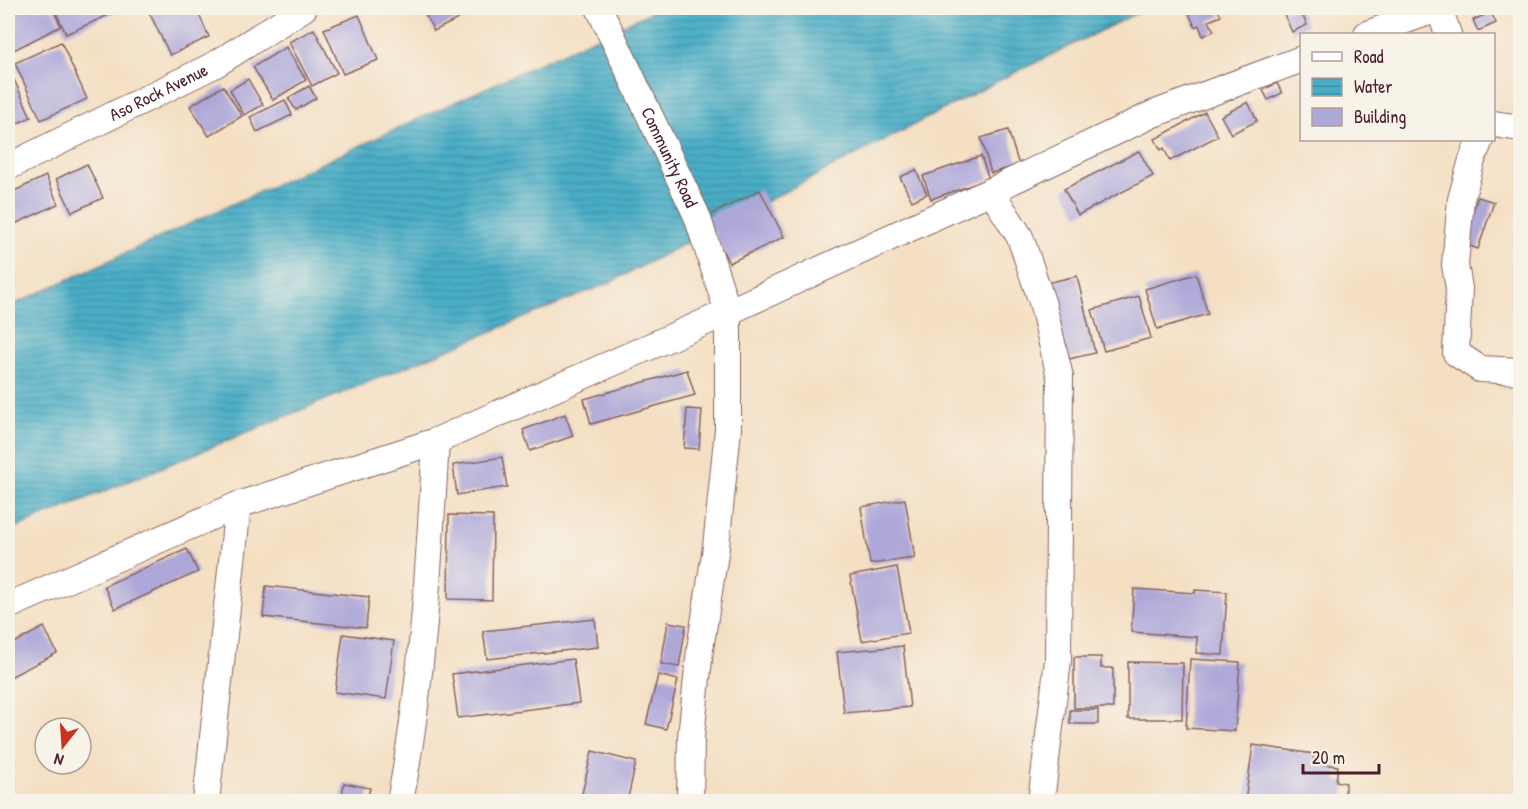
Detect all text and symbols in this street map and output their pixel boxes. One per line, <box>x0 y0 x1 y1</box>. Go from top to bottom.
legend <box>1300 33 1495 141</box>
text: Road <box>1354 44 1384 69</box>
street label: Aso Rock Avenue <box>105 57 212 127</box>
text: Water <box>1354 74 1392 99</box>
street label: Community Road <box>635 103 704 211</box>
text: Building <box>1354 104 1406 129</box>
north arrow <box>33 716 93 776</box>
scale bar <box>1303 737 1380 775</box>
text: 20 m <box>1312 745 1345 770</box>
text: N <box>51 748 66 772</box>

